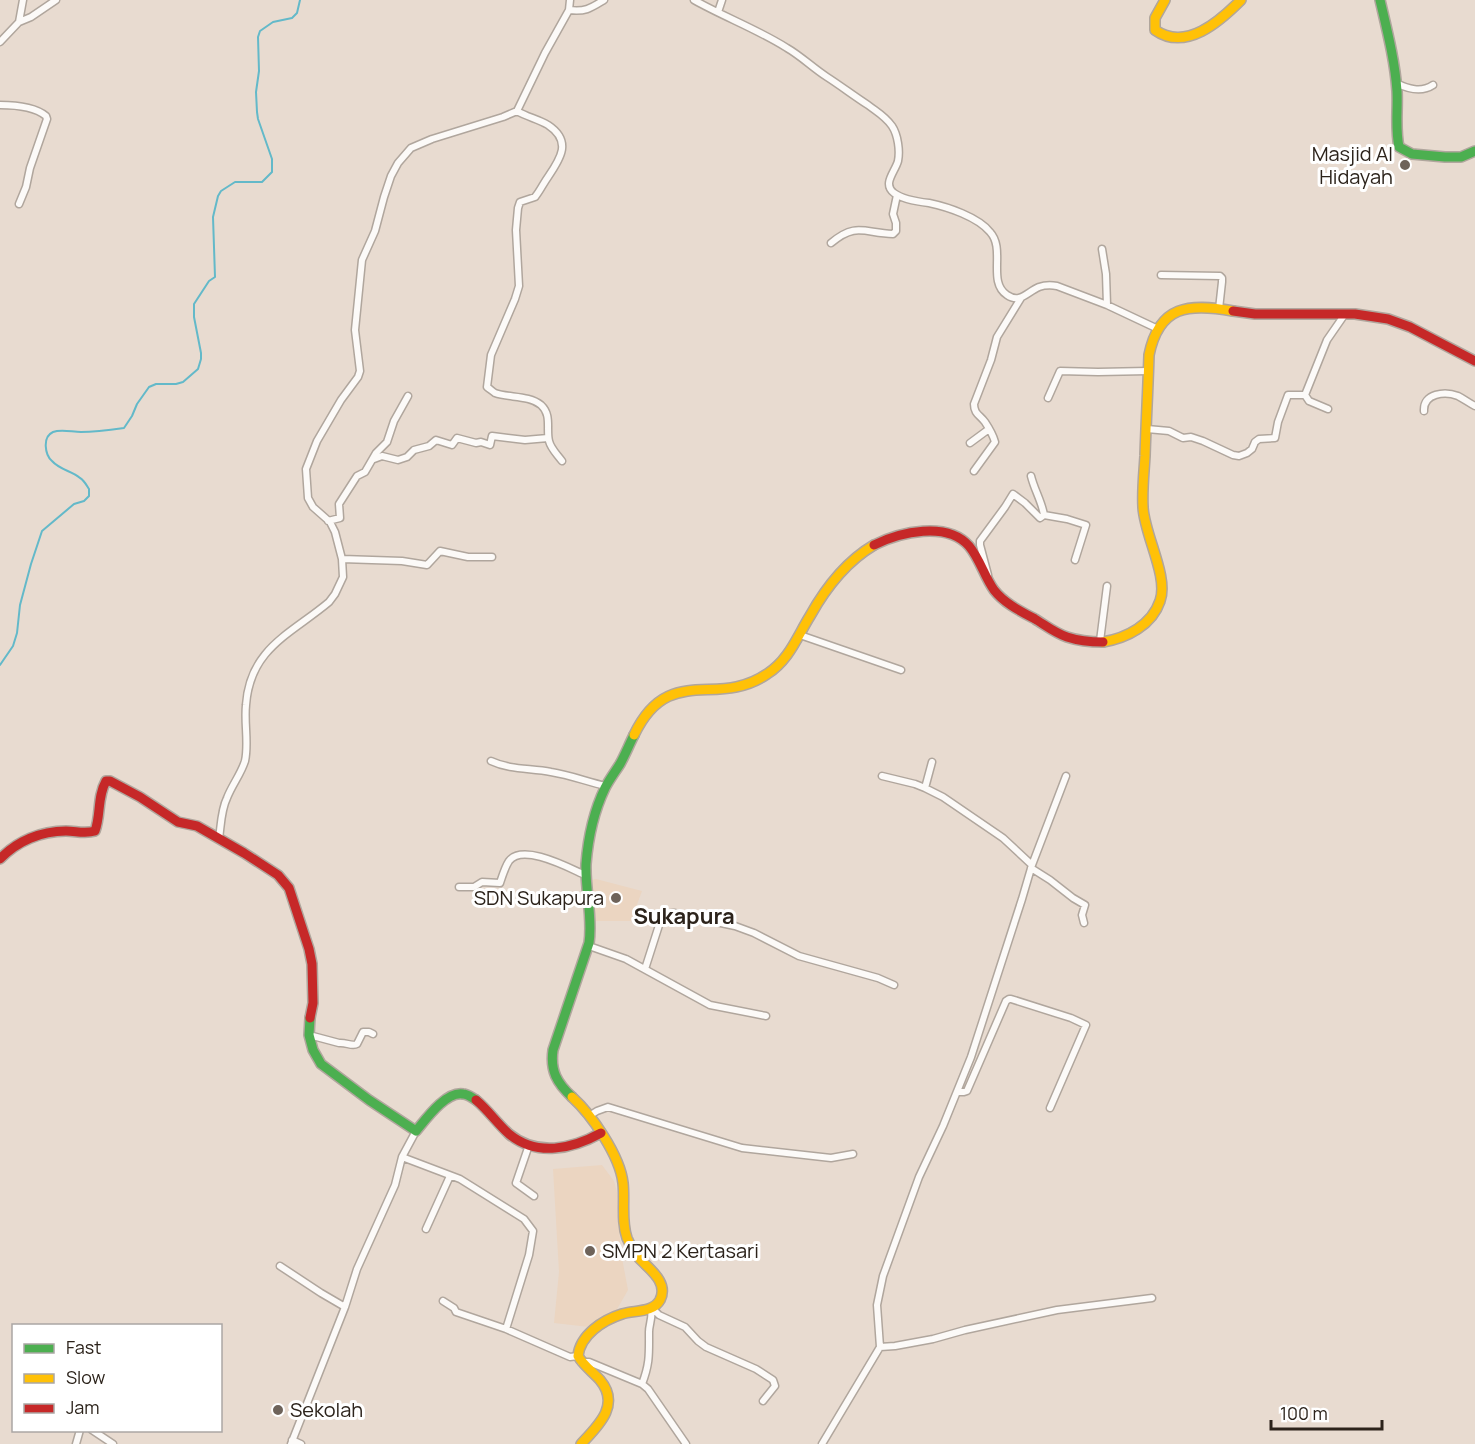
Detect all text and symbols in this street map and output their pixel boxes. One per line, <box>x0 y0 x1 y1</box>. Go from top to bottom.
place label: Masjid Al Hidayah <box>1312 140 1393 190</box>
marker: Masjid Al Hidayah <box>1398 158 1412 172</box>
place label: SDN Sukapura <box>474 884 604 911</box>
marker: SDN Sukapura <box>609 891 623 905</box>
district label: Sukapura <box>633 901 735 931</box>
place label: SMPN 2 Kertasari <box>602 1237 759 1264</box>
marker: SMPN 2 Kertasari <box>583 1244 597 1258</box>
legend <box>12 1324 222 1432</box>
text: Fast <box>66 1335 101 1359</box>
text: Slow <box>66 1365 106 1389</box>
scale bar <box>1271 1393 1382 1431</box>
text: Jam <box>66 1395 100 1419</box>
place label: Sekolah <box>290 1396 363 1423</box>
text: 100 m <box>1280 1401 1328 1425</box>
marker: Sekolah <box>271 1403 285 1417</box>

